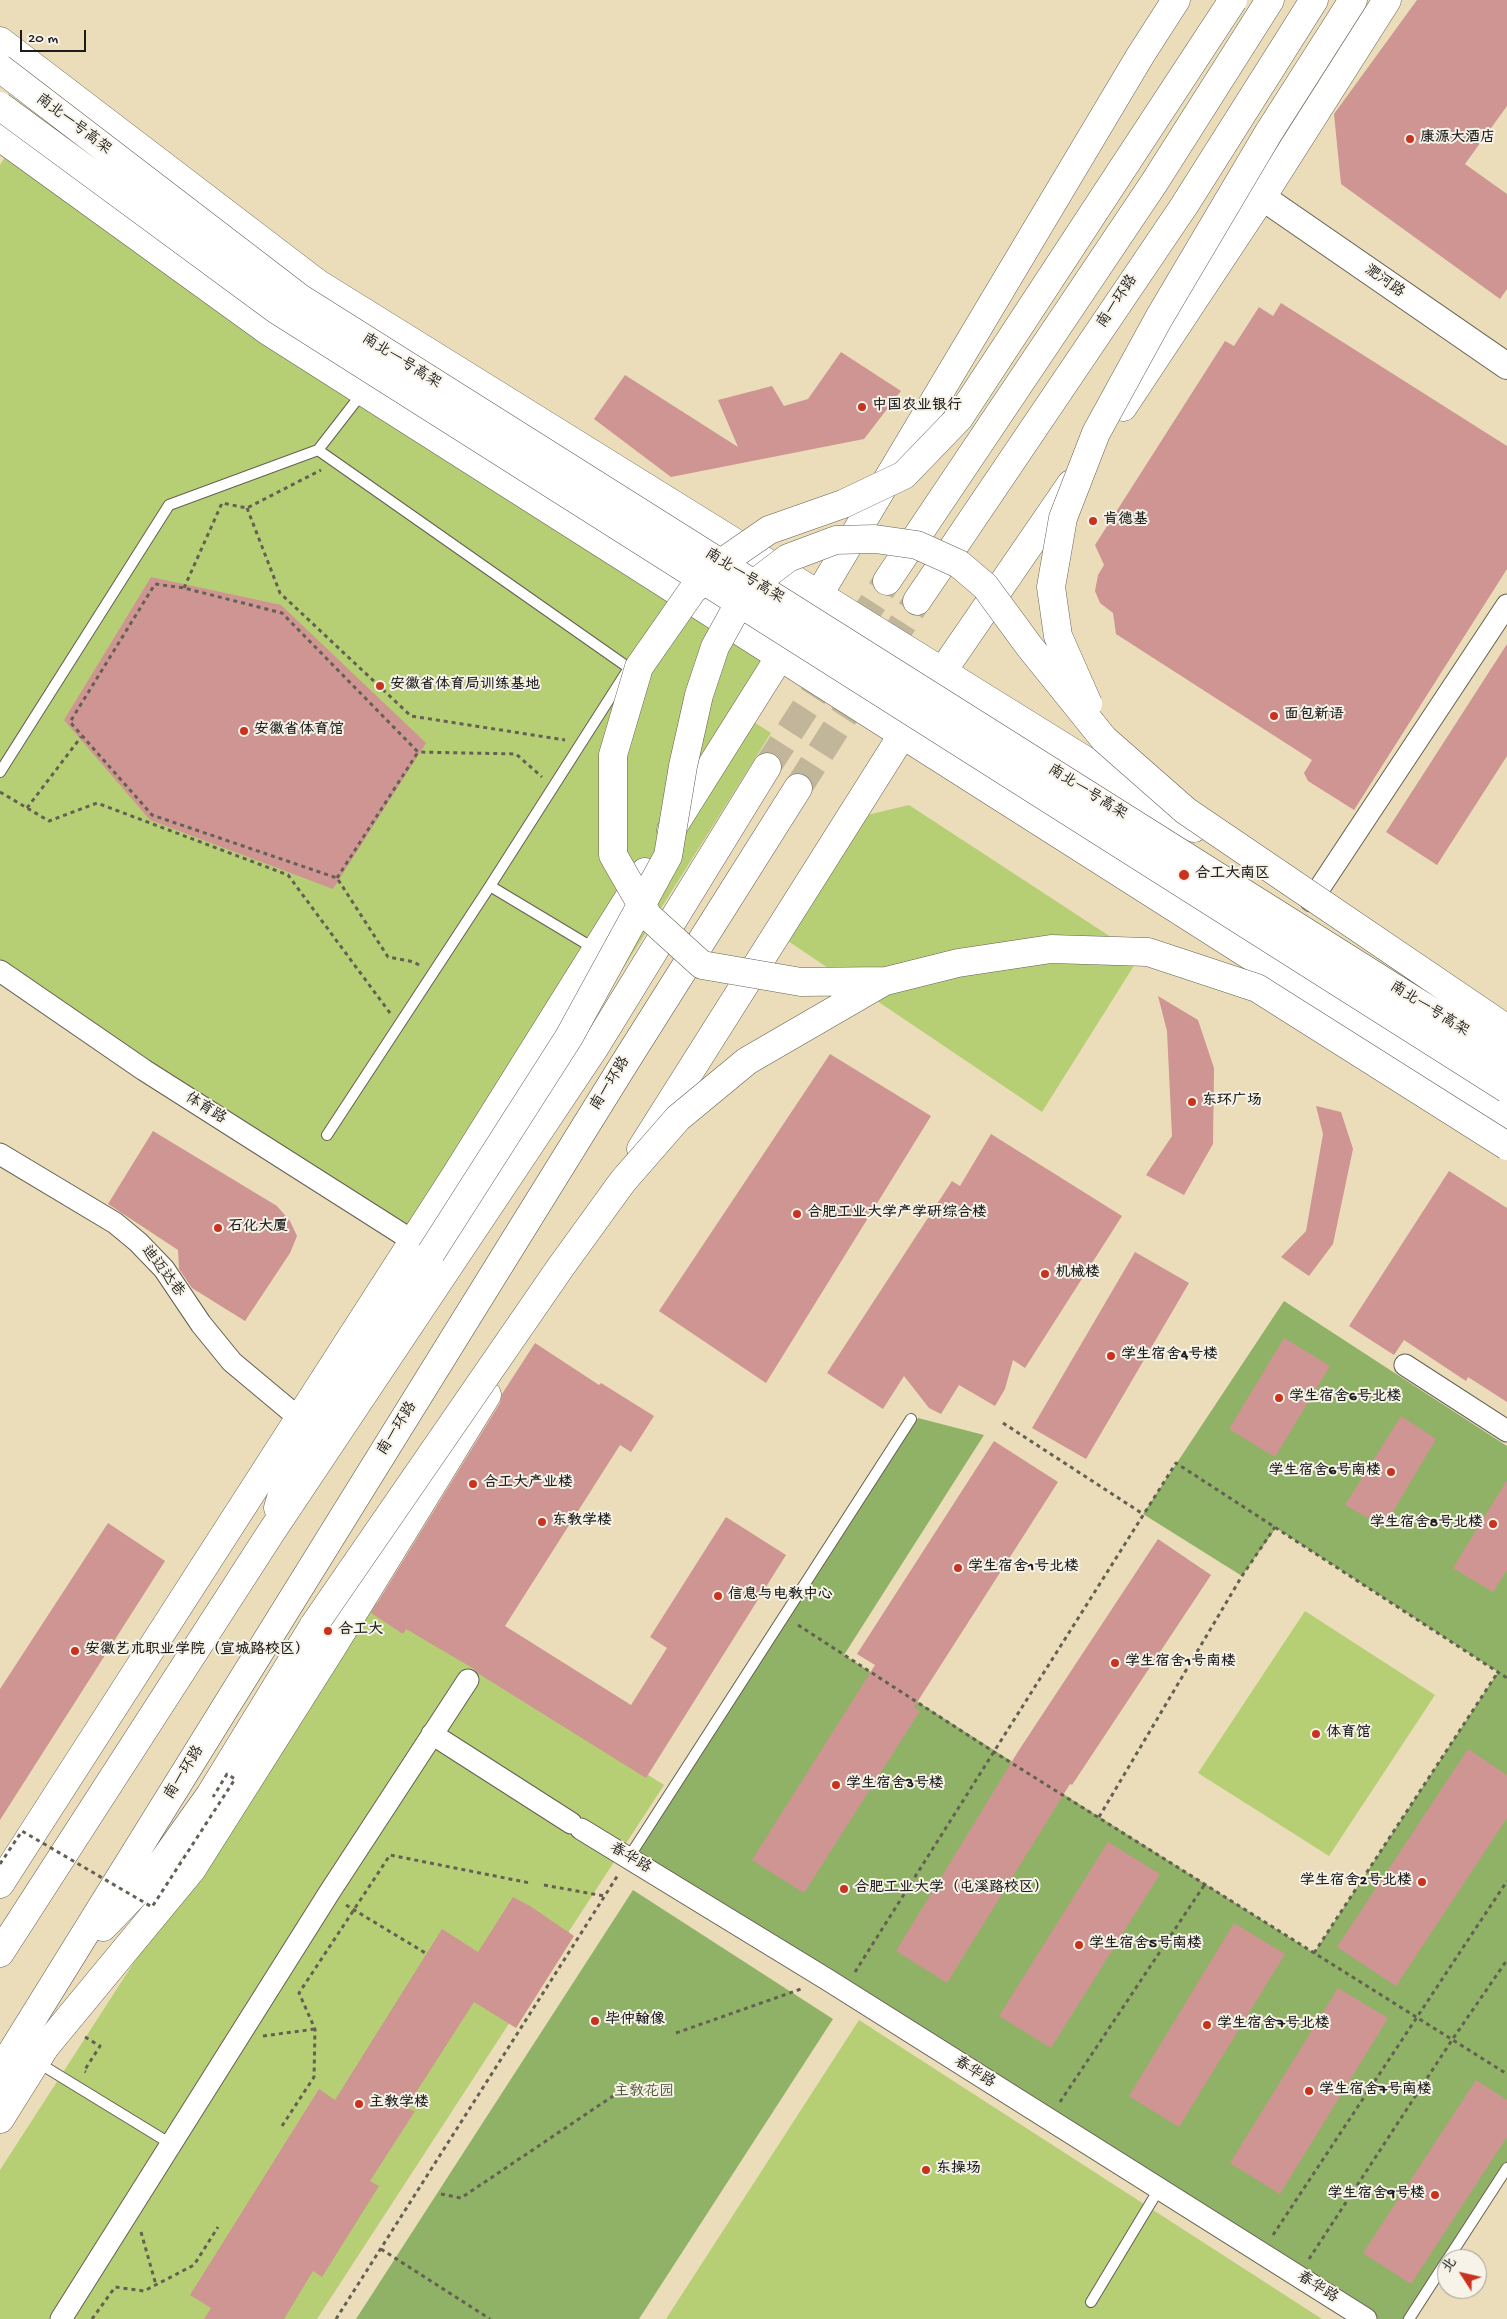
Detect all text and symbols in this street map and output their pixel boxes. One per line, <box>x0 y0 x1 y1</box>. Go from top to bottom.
scale bar <box>22 20 89 52</box>
text: 20 m <box>28 30 58 48</box>
street label: 南北一号高架 <box>32 91 114 159</box>
place label: 康源大酒店 <box>1420 130 1495 148</box>
marker: 康源大酒店 <box>1404 133 1416 145</box>
street label: 淝河路 <box>1360 262 1408 302</box>
street label: 南一环路 <box>1094 272 1142 332</box>
street label: 南北一号高架 <box>358 331 444 393</box>
place label: 中国农业银行 <box>872 398 962 416</box>
marker: 中国农业银行 <box>856 401 868 413</box>
place label: 肯德基 <box>1103 512 1148 530</box>
marker: 肯德基 <box>1087 515 1099 527</box>
street label: 南北一号高架 <box>701 546 787 608</box>
place label: 安徽省体育局训练基地 <box>390 677 540 695</box>
marker: 安徽省体育局训练基地 <box>374 680 386 692</box>
place label: 面包新语 <box>1284 707 1344 725</box>
marker: 面包新语 <box>1268 710 1280 722</box>
place label: 安徽省体育馆 <box>254 722 344 740</box>
marker: 安徽省体育馆 <box>238 725 250 737</box>
street label: 南北一号高架 <box>1044 762 1130 824</box>
place label: 合工大南区 <box>1195 866 1270 884</box>
marker: 合工大南区 <box>1177 868 1191 882</box>
street label: 南北一号高架 <box>1386 979 1472 1041</box>
street label: 南一环路 <box>587 1054 635 1114</box>
street label: 体育路 <box>181 1089 229 1129</box>
place label: 东环广场 <box>1202 1093 1262 1111</box>
marker: 东环广场 <box>1186 1096 1198 1108</box>
place label: 合肥工业大学产学研综合楼 <box>807 1205 987 1223</box>
marker: 合肥工业大学产学研综合楼 <box>791 1208 803 1220</box>
place label: 石化大厦 <box>228 1219 288 1237</box>
marker: 石化大厦 <box>212 1222 224 1234</box>
street label: 迪迈达巷 <box>136 1243 188 1301</box>
place label: 机械楼 <box>1055 1265 1100 1283</box>
marker: 机械楼 <box>1039 1268 1051 1280</box>
place label: 学生宿舍4号楼 <box>1121 1347 1218 1365</box>
marker: 学生宿舍4号楼 <box>1105 1350 1117 1362</box>
place label: 学生宿舍6号北楼 <box>1289 1389 1402 1407</box>
marker: 学生宿舍6号北楼 <box>1273 1392 1285 1404</box>
street label: 南一环路 <box>374 1399 422 1459</box>
place label: 学生宿舍6号南楼 <box>1268 1463 1381 1481</box>
marker: 学生宿舍6号南楼 <box>1385 1466 1397 1478</box>
place label: 合工大产业楼 <box>483 1475 573 1493</box>
marker: 合工大产业楼 <box>467 1478 479 1490</box>
place label: 东教学楼 <box>552 1513 612 1531</box>
place label: 学生宿舍8号北楼 <box>1370 1515 1483 1533</box>
marker: 东教学楼 <box>536 1516 548 1528</box>
marker: 学生宿舍8号北楼 <box>1487 1518 1499 1530</box>
place label: 学生宿舍1号北楼 <box>968 1559 1079 1577</box>
marker: 学生宿舍1号北楼 <box>952 1562 964 1574</box>
place label: 信息与电教中心 <box>728 1587 833 1605</box>
marker: 信息与电教中心 <box>712 1590 724 1602</box>
place label: 合工大 <box>338 1622 383 1640</box>
marker: 合工大 <box>322 1625 334 1637</box>
place label: 安徽艺术职业学院（宣城路校区） <box>85 1642 310 1660</box>
marker: 安徽艺术职业学院（宣城路校区） <box>69 1645 81 1657</box>
place label: 学生宿舍1号南楼 <box>1125 1654 1236 1672</box>
marker: 学生宿舍1号南楼 <box>1109 1657 1121 1669</box>
place label: 体育馆 <box>1326 1725 1371 1743</box>
marker: 体育馆 <box>1310 1728 1322 1740</box>
street label: 南一环路 <box>161 1743 209 1803</box>
place label: 学生宿舍3号楼 <box>846 1776 944 1794</box>
marker: 学生宿舍3号楼 <box>830 1779 842 1791</box>
street label: 春华路 <box>606 1840 654 1878</box>
place label: 学生宿舍2号北楼 <box>1300 1873 1412 1891</box>
marker: 学生宿舍2号北楼 <box>1416 1876 1428 1888</box>
place label: 合肥工业大学（屯溪路校区） <box>854 1880 1049 1898</box>
marker: 合肥工业大学（屯溪路校区） <box>838 1883 850 1895</box>
place label: 学生宿舍5号南楼 <box>1089 1936 1202 1954</box>
marker: 学生宿舍5号南楼 <box>1073 1939 1085 1951</box>
place label: 毕仲翰像 <box>605 2012 665 2030</box>
marker: 毕仲翰像 <box>589 2015 601 2027</box>
place label: 学生宿舍7号北楼 <box>1217 2016 1330 2034</box>
marker: 学生宿舍7号北楼 <box>1201 2019 1213 2031</box>
street label: 春华路 <box>950 2053 998 2093</box>
place label: 学生宿舍7号南楼 <box>1319 2082 1432 2100</box>
park label: 主教花园 <box>614 2084 674 2102</box>
marker: 学生宿舍7号南楼 <box>1303 2085 1315 2097</box>
place label: 主教学楼 <box>369 2095 429 2113</box>
marker: 主教学楼 <box>353 2098 365 2110</box>
place label: 东操场 <box>936 2161 981 2179</box>
marker: 东操场 <box>920 2164 932 2176</box>
place label: 学生宿舍9号楼 <box>1327 2186 1425 2204</box>
marker: 学生宿舍9号楼 <box>1429 2189 1441 2201</box>
north arrow <box>1437 2249 1487 2299</box>
text: 北 <box>1439 2255 1461 2276</box>
street label: 春华路 <box>1293 2268 1341 2308</box>

